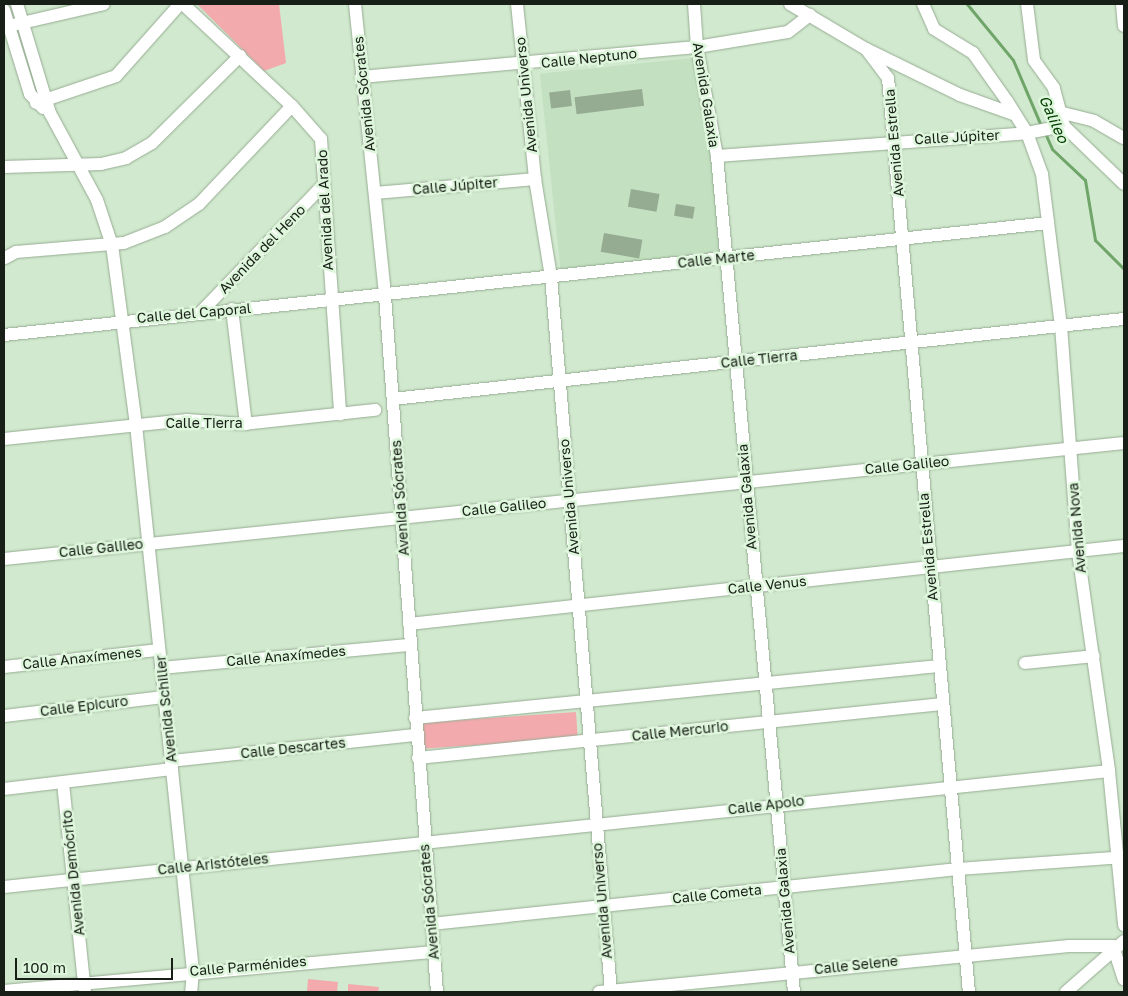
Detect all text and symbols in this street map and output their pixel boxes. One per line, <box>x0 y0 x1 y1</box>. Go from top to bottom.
street label: Avenida Sócrates <box>350 36 378 152</box>
street label: Avenida Universo <box>512 36 540 154</box>
street label: Avenida Galaxia <box>689 41 723 149</box>
street label: Calle Neptuno <box>540 45 638 71</box>
street label: Avenida Estrella <box>881 88 907 198</box>
water label: Galileo <box>1036 92 1072 146</box>
street label: Calle Júpiter <box>914 126 1000 148</box>
street label: Avenida del Arado <box>313 149 337 271</box>
street label: Calle Júpiter <box>412 174 498 198</box>
street label: Avenida del Heno <box>215 201 309 297</box>
street label: Calle Marte <box>677 247 755 271</box>
street label: Calle del Caporal <box>136 300 252 326</box>
street label: Calle Tierra <box>720 347 798 371</box>
street label: Calle Tierra <box>165 415 243 431</box>
street label: Avenida Universo <box>556 438 582 556</box>
street label: Avenida Sócrates <box>388 440 412 556</box>
street label: Avenida Galaxia <box>734 443 760 551</box>
street label: Calle Galileo <box>864 452 950 478</box>
street label: Avenida Nova <box>1065 482 1089 574</box>
street label: Avenida Estrella <box>915 492 941 602</box>
street label: Calle Galileo <box>461 494 547 520</box>
street label: Calle Galileo <box>58 535 144 561</box>
street label: Calle Venus <box>727 573 807 597</box>
street label: Calle Anaxímedes <box>226 642 346 670</box>
street label: Calle Anaxímenes <box>22 643 142 673</box>
street label: Avenida Schiller <box>152 654 180 764</box>
street label: Calle Epicuro <box>39 692 129 720</box>
street label: Calle Mercurio <box>631 718 729 744</box>
street label: Calle Descartes <box>240 734 346 762</box>
street label: Calle Apolo <box>727 792 805 818</box>
street label: Avenida Demócrito <box>58 809 88 937</box>
street label: Avenida Universo <box>589 842 615 960</box>
street label: Avenida Sócrates <box>416 844 442 960</box>
street label: Avenida Galaxia <box>772 847 798 955</box>
street label: Calle Aristóteles <box>157 850 269 878</box>
street label: Calle Cometa <box>671 881 763 907</box>
scale bar <box>18 948 175 980</box>
street label: Calle Selene <box>813 952 899 978</box>
street label: Calle Parménides <box>189 953 307 979</box>
text: 100 m <box>23 958 66 976</box>

